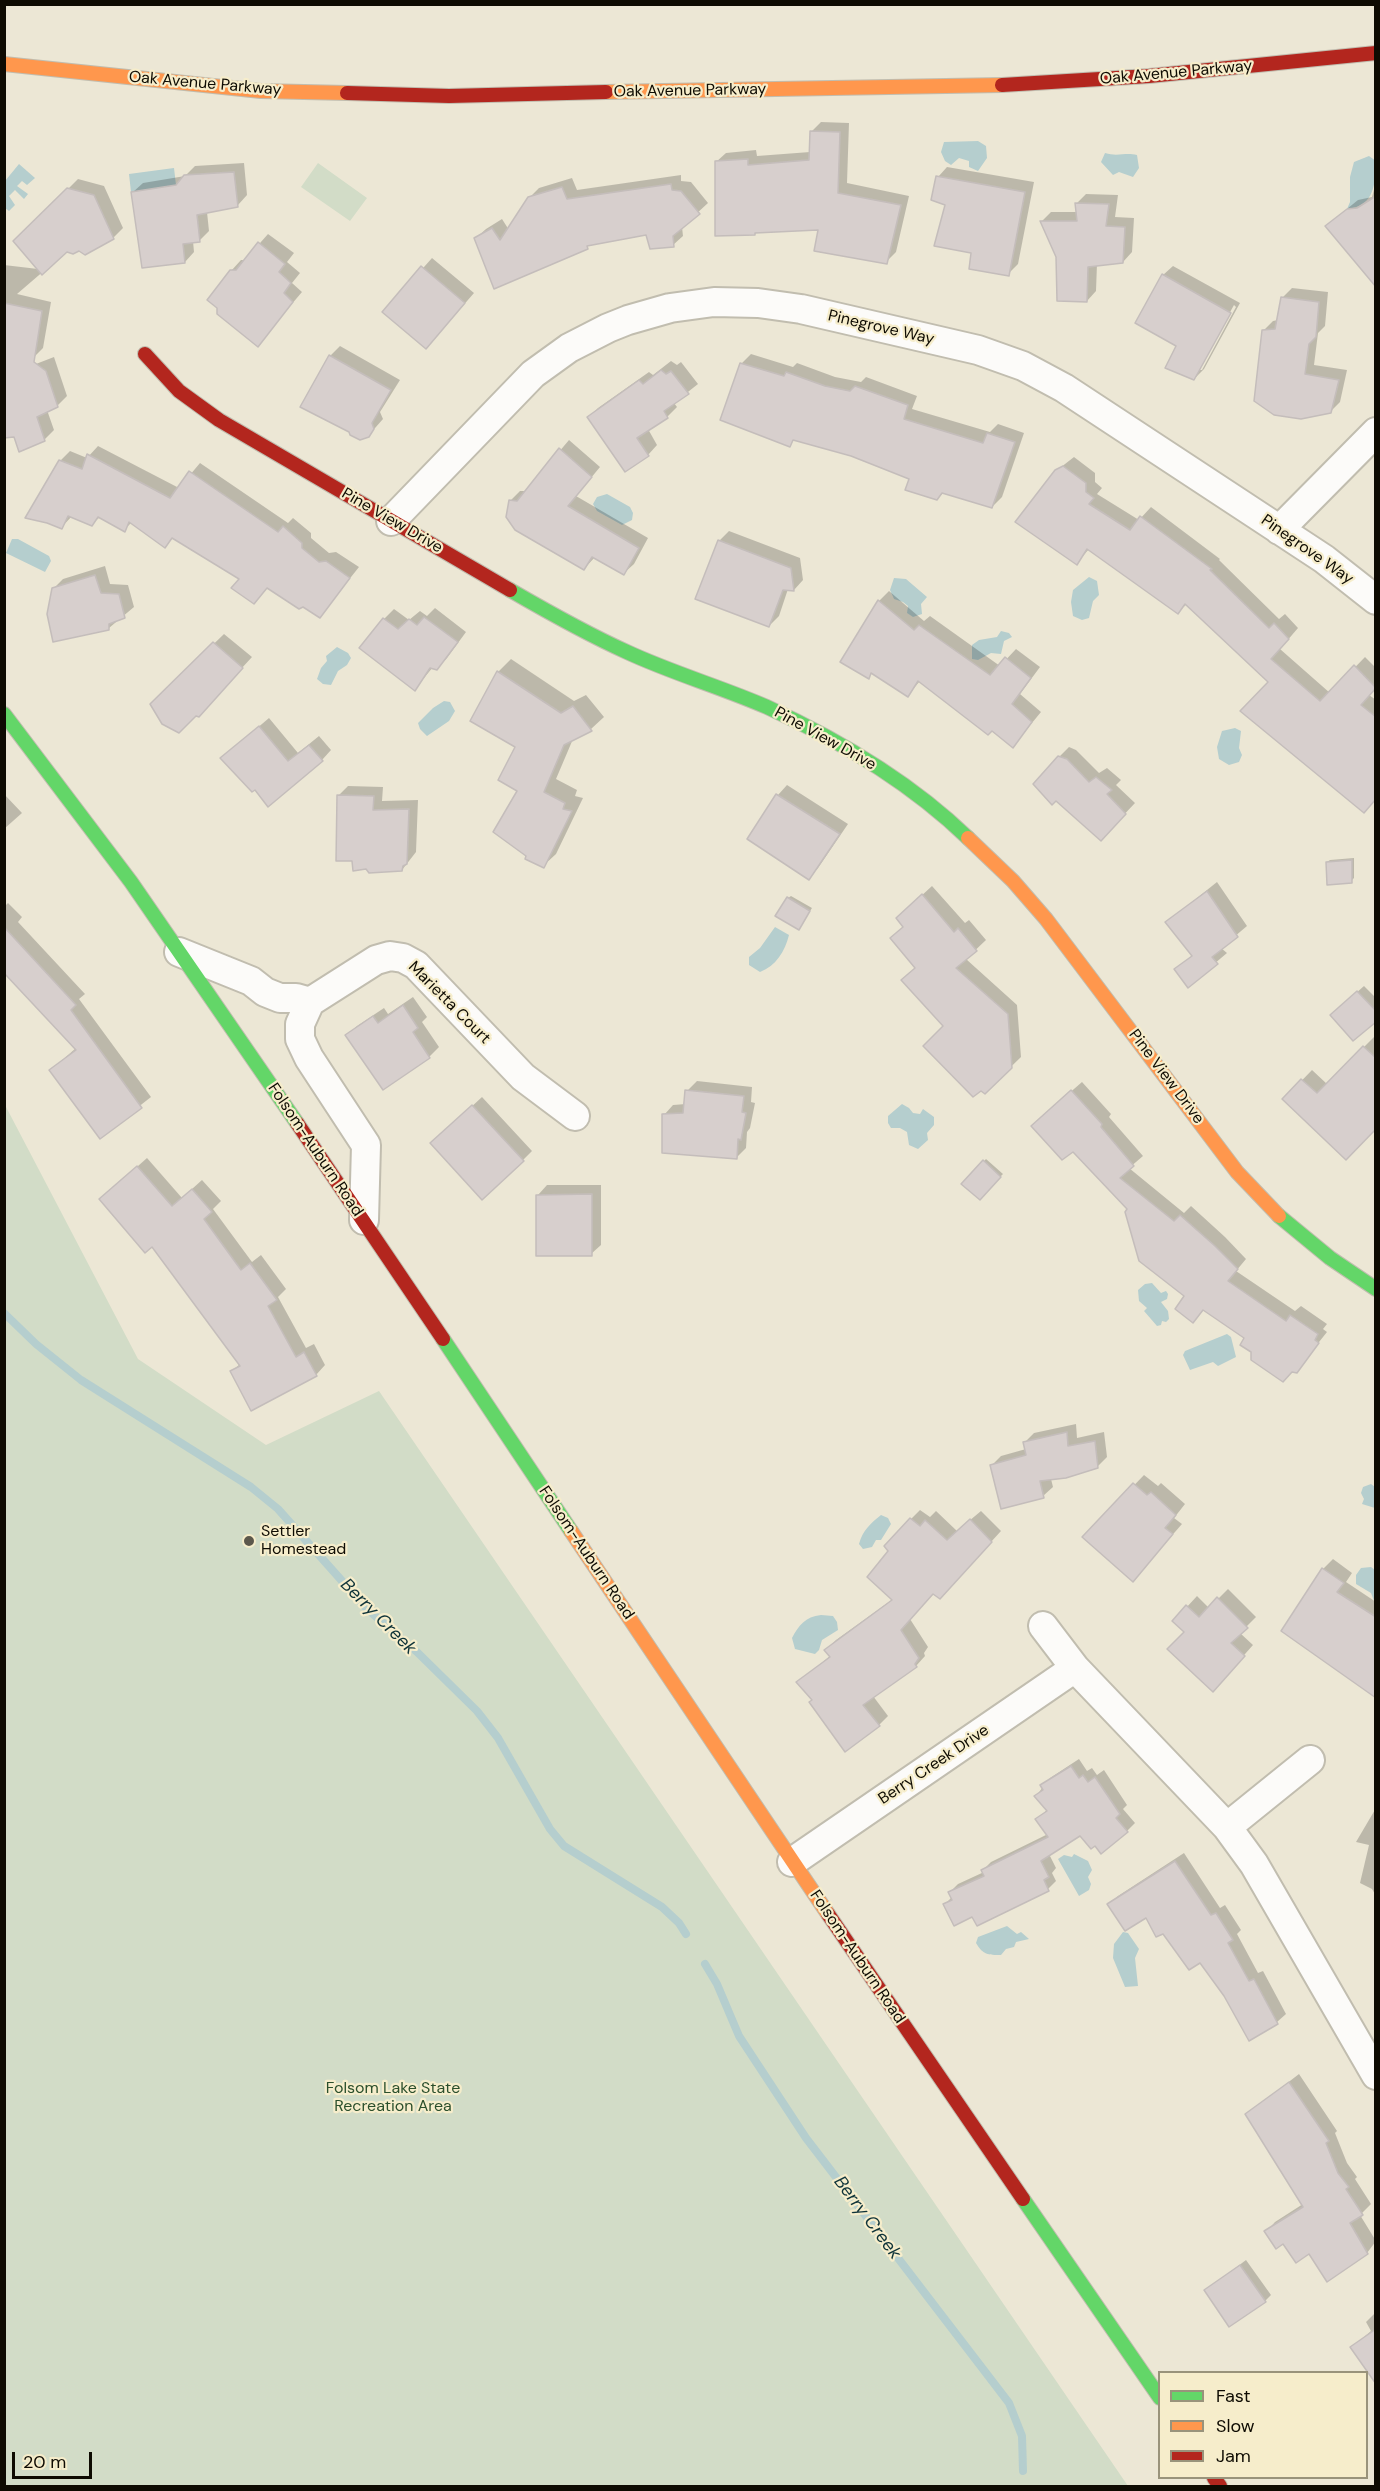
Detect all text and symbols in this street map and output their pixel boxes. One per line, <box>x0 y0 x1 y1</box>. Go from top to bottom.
street label: Oak Avenue Parkway <box>1099 57 1253 89</box>
street label: Oak Avenue Parkway <box>128 68 282 100</box>
street label: Oak Avenue Parkway <box>613 80 767 102</box>
street label: Pinegrove Way <box>826 306 936 350</box>
street label: Pine View Drive <box>338 484 446 558</box>
street label: Pinegrove Way <box>1257 511 1357 589</box>
street label: Pine View Drive <box>771 703 879 775</box>
street label: Marietta Court <box>404 958 494 1048</box>
street label: Pine View Drive <box>1124 1026 1208 1128</box>
street label: Folsom-Auburn Road <box>263 1080 367 1220</box>
street label: Folsom-Auburn Road <box>534 1483 638 1623</box>
place label: Settler Homestead <box>261 1522 346 1560</box>
marker: Settler Homestead <box>242 1534 256 1548</box>
water label: Berry Creek <box>335 1574 421 1660</box>
street label: Berry Creek Drive <box>875 1721 993 1809</box>
street label: Folsom-Auburn Road <box>805 1887 909 2027</box>
park label: Folsom Lake State Recreation Area <box>326 2079 460 2117</box>
water label: Berry Creek <box>829 2172 905 2264</box>
legend <box>1158 2371 1368 2479</box>
text: Fast <box>1216 2384 1251 2408</box>
text: Slow <box>1216 2414 1255 2438</box>
scale bar <box>15 2440 94 2478</box>
text: Jam <box>1216 2444 1251 2468</box>
text: 20 m <box>23 2450 66 2474</box>

